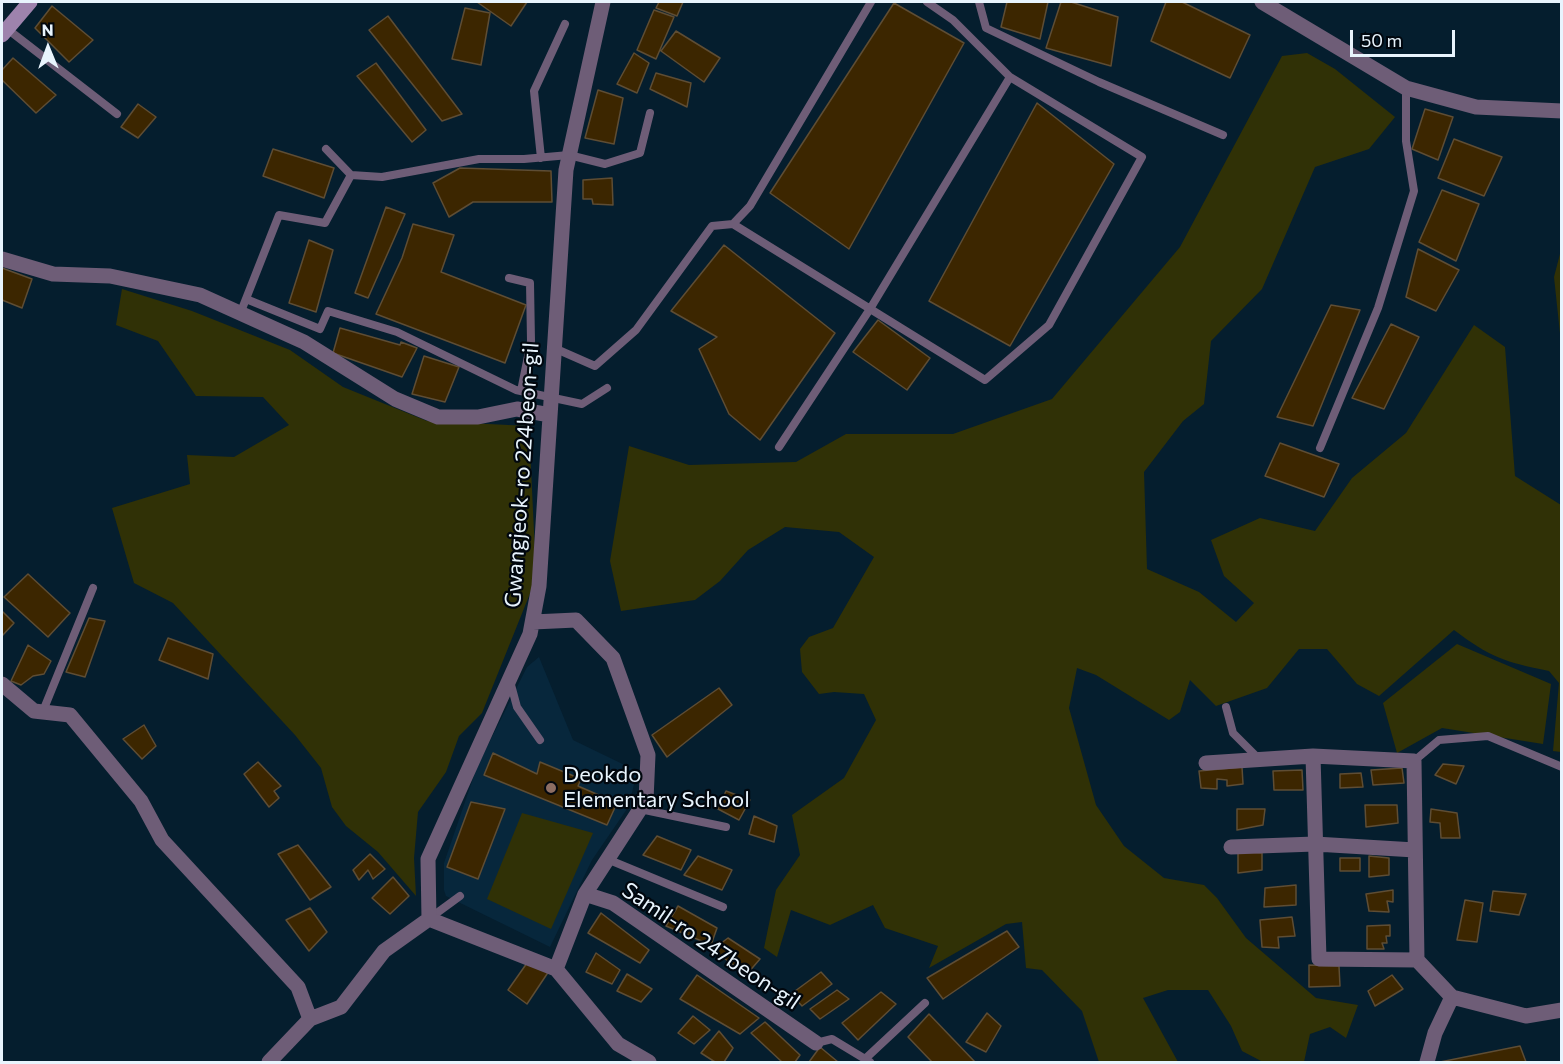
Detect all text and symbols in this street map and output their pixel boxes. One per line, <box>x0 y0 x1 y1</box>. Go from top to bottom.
north arrow <box>18 18 78 78</box>
scale bar <box>1353 18 1458 56</box>
text: N <box>42 20 54 39</box>
text: 50 m <box>1361 29 1402 51</box>
street label: Gwangjeok-ro 224beon-gil <box>500 341 544 609</box>
place label: Deokdo Elementary School <box>563 762 750 813</box>
marker: Deokdo Elementary School <box>544 781 558 795</box>
street label: Samil-ro 247beon-gil <box>617 877 805 1015</box>

